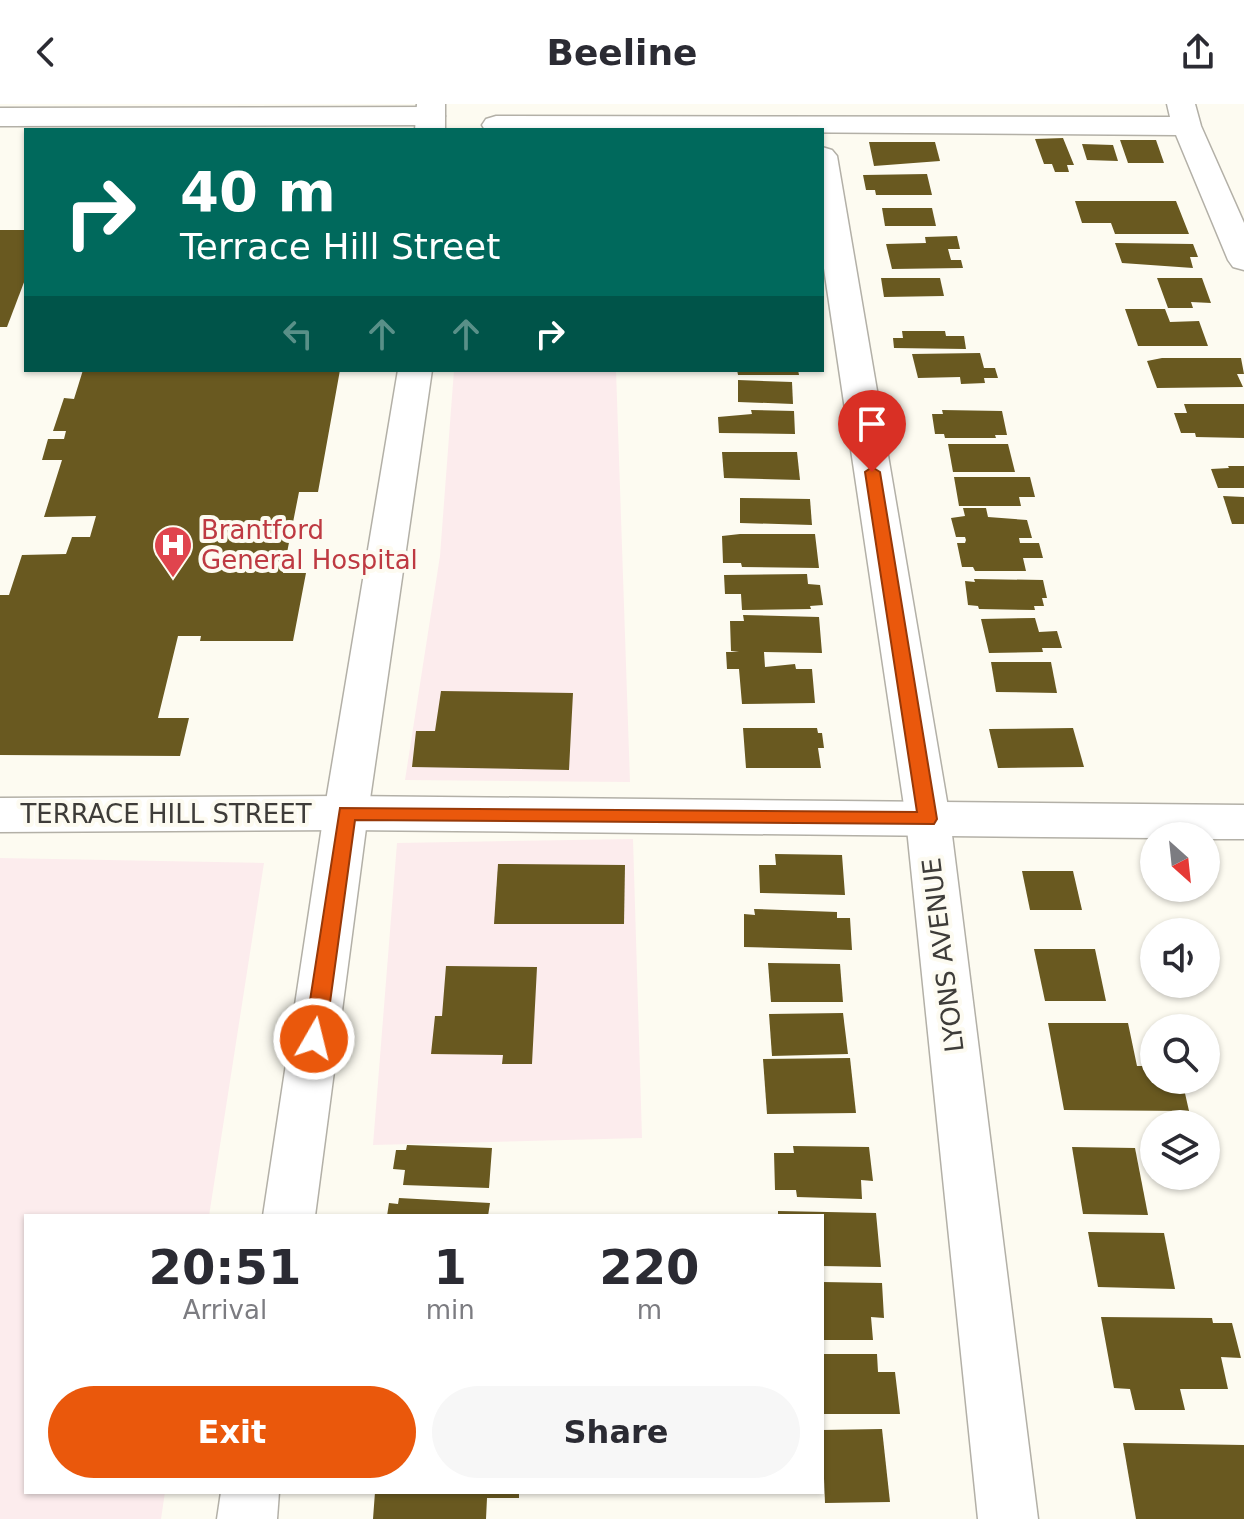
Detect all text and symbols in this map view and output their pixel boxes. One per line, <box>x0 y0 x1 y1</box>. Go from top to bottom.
icon: back <box>24 30 68 74</box>
icon: share <box>1176 30 1220 74</box>
text: Beeline <box>547 32 698 73</box>
text: 40 m <box>180 159 336 224</box>
icon: right <box>48 160 152 264</box>
text: Terrace Hill Street <box>180 226 500 267</box>
icon: left <box>276 312 320 356</box>
icon: ahead <box>360 312 404 356</box>
icon: ahead <box>444 312 488 356</box>
icon: right <box>528 312 572 356</box>
pin <box>838 390 906 472</box>
icon: arrive <box>850 402 894 446</box>
place label: Brantford General Hospital <box>201 515 418 575</box>
hospital icon: Brantford General Hospital <box>152 524 194 579</box>
street label: TERRACE HILL STREET <box>19 799 312 829</box>
north arrow <box>1140 822 1220 902</box>
map controls <box>1140 822 1220 1190</box>
street label: LYONS AVENUE <box>916 856 970 1054</box>
button: sound <box>1140 918 1220 998</box>
position arrow <box>272 997 356 1081</box>
button: search <box>1140 1014 1220 1094</box>
button: layers <box>1140 1110 1220 1190</box>
text: 20:51 <box>148 1239 301 1295</box>
text: 1 <box>434 1239 467 1295</box>
text: 220 <box>599 1239 699 1295</box>
text: Arrival <box>183 1295 267 1325</box>
text: min <box>426 1295 475 1325</box>
text: m <box>637 1295 662 1325</box>
button: Exit <box>48 1386 416 1478</box>
button: Share <box>432 1386 800 1478</box>

